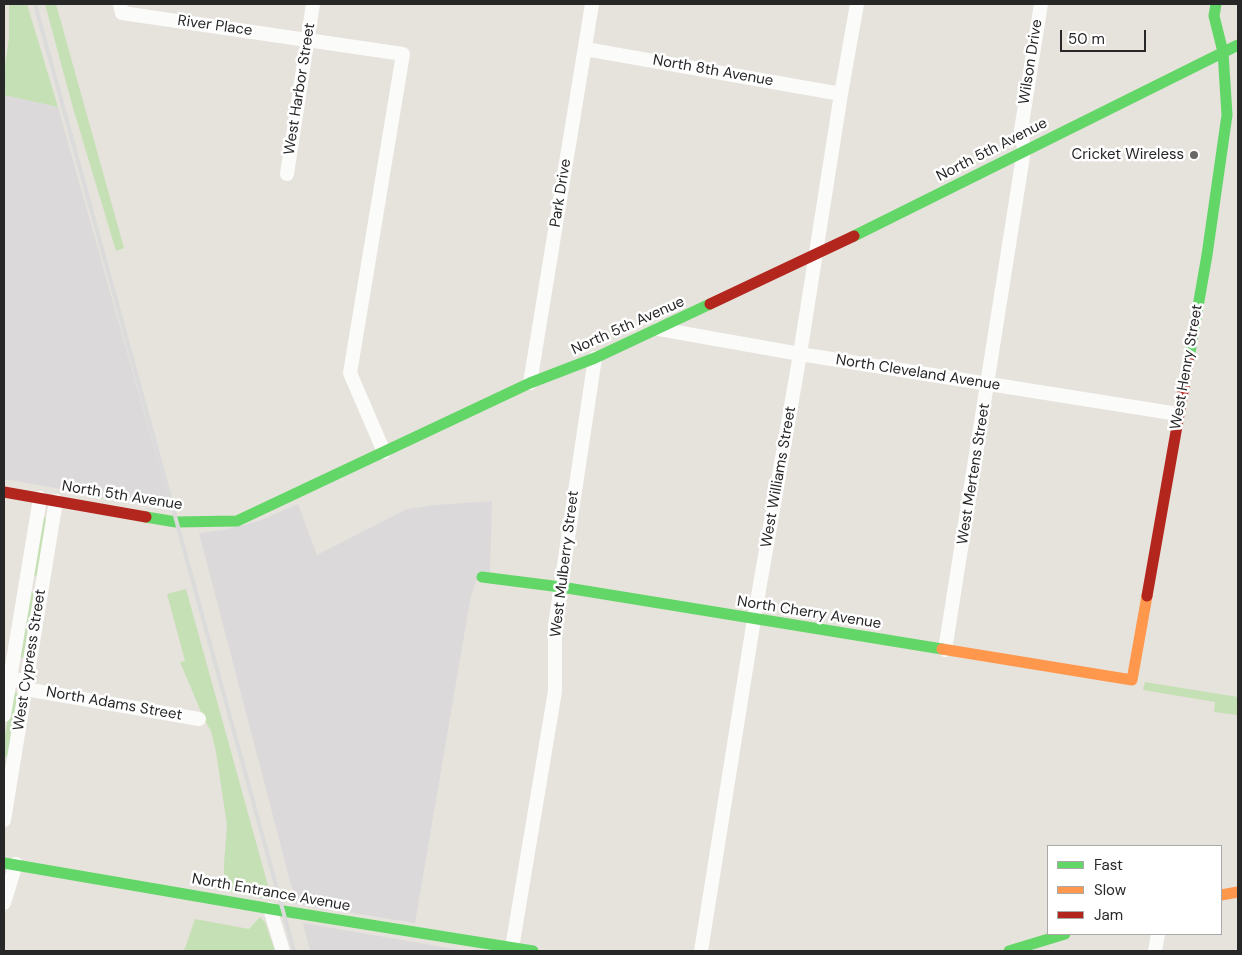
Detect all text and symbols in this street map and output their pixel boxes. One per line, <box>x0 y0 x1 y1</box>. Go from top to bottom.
street label: River Place <box>176 12 254 40</box>
street label: Wilson Drive <box>1015 18 1047 106</box>
scale bar <box>1062 20 1148 52</box>
street label: West Harbor Street <box>281 22 319 156</box>
text: 50 m <box>1068 29 1105 49</box>
street label: North 8th Avenue <box>651 52 775 90</box>
street label: North 5th Avenue <box>934 114 1050 186</box>
place label: Cricket Wireless <box>1072 146 1184 164</box>
marker: Cricket Wireless <box>1188 149 1200 161</box>
street label: Park Drive <box>547 157 575 229</box>
street label: North 5th Avenue <box>569 293 687 359</box>
street label: West Henry Street <box>1167 303 1207 431</box>
street label: North Cleveland Avenue <box>835 351 1001 395</box>
street label: West Mertens Street <box>954 402 994 546</box>
street label: West Williams Street <box>758 405 800 549</box>
street label: North 5th Avenue <box>60 478 184 514</box>
street label: West Mulberry Street <box>547 490 583 638</box>
street label: West Cypress Street <box>10 588 50 732</box>
street label: North Cherry Avenue <box>736 593 882 633</box>
street label: North Adams Street <box>45 683 183 725</box>
legend <box>1047 845 1222 935</box>
text: Fast <box>1094 855 1123 875</box>
street label: North Entrance Avenue <box>190 870 352 916</box>
text: Slow <box>1094 880 1126 900</box>
text: Jam <box>1094 905 1123 925</box>

